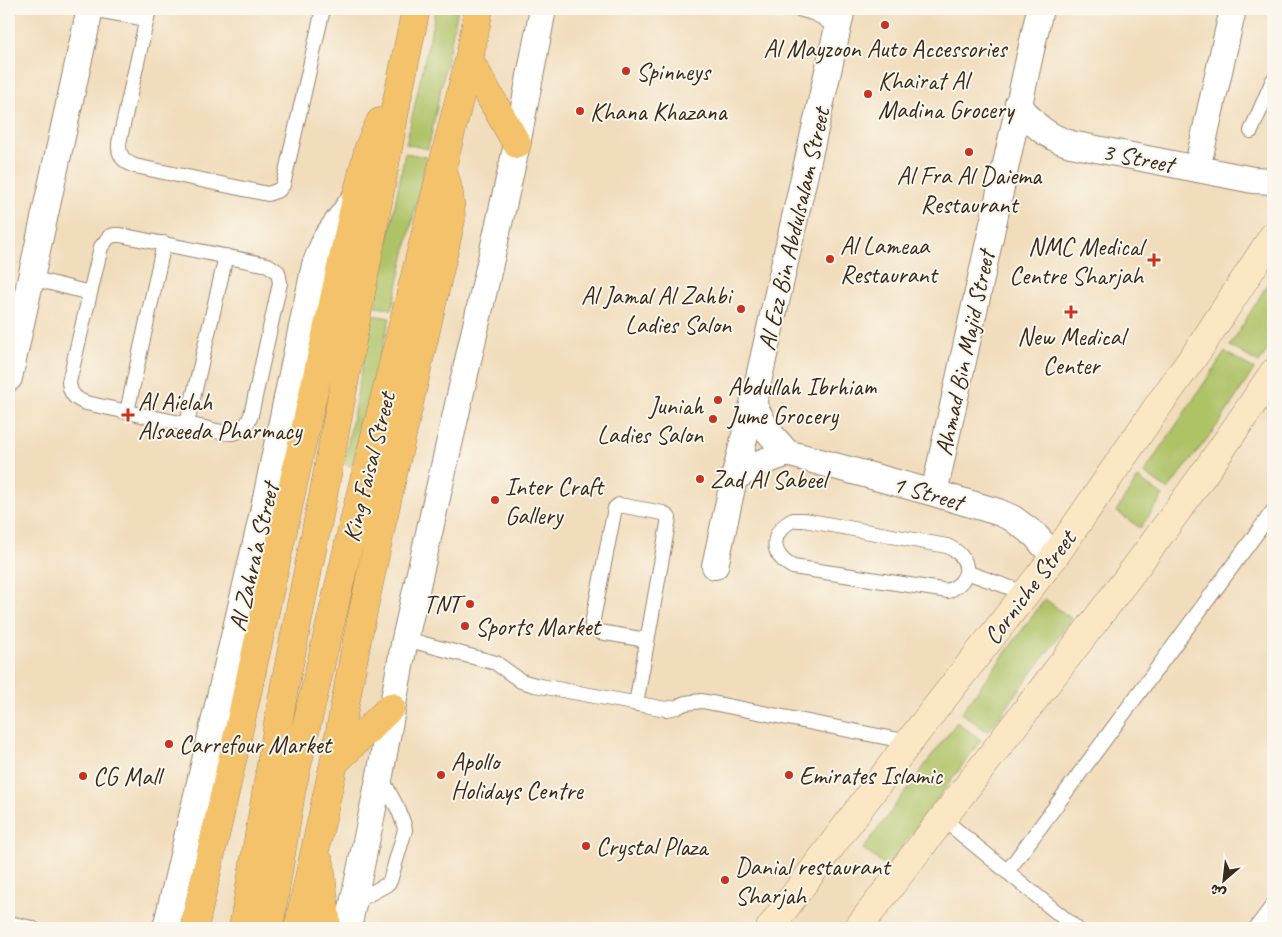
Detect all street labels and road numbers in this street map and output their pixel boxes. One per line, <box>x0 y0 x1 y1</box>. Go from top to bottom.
street label: Al Ezz Bin Abdulsalam Street <box>750 102 838 354</box>
street label: 3 Street <box>1100 135 1180 181</box>
street label: Ahmad Bin Majid Street <box>928 244 1003 459</box>
street label: King Faisal Street <box>335 387 404 545</box>
street label: 1 Street <box>889 468 970 519</box>
street label: Al Zahra'a Street <box>221 476 287 634</box>
street label: Corniche Street <box>977 522 1085 651</box>

